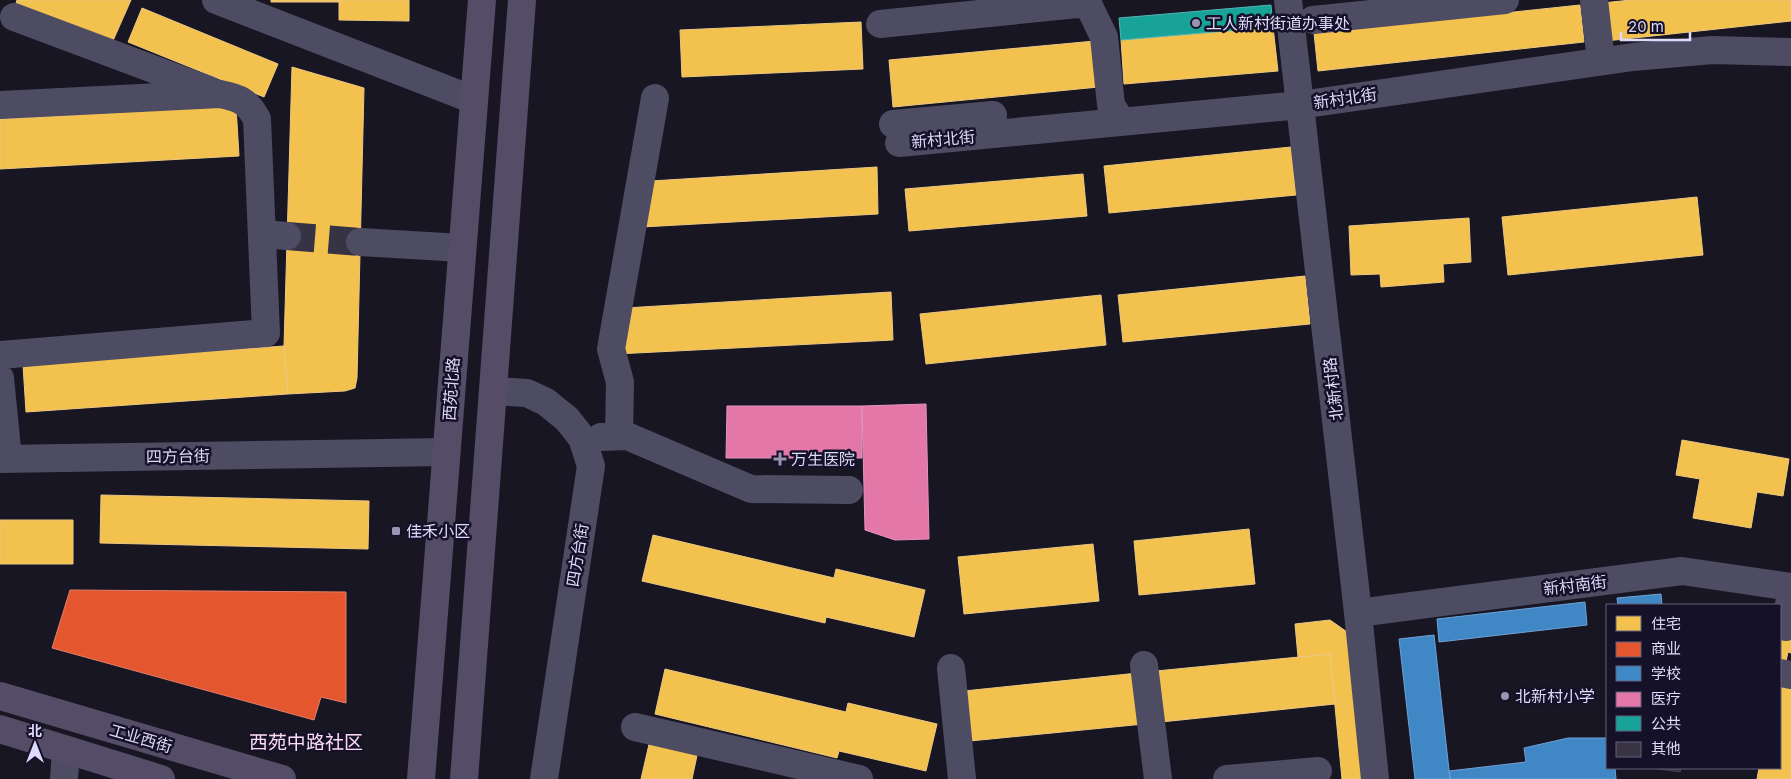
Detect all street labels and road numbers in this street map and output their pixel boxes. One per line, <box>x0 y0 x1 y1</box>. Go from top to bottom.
street label: 新村北街 <box>1312 84 1378 112</box>
street label: 新村北街 <box>910 126 976 152</box>
street label: 西苑北路 <box>439 356 463 422</box>
street label: 北新村路 <box>1319 356 1347 422</box>
street label: 四方台街 <box>146 445 210 467</box>
street label: 四方台街 <box>562 522 592 588</box>
street label: 新村南街 <box>1542 571 1608 599</box>
street label: 工业西街 <box>107 720 175 756</box>

